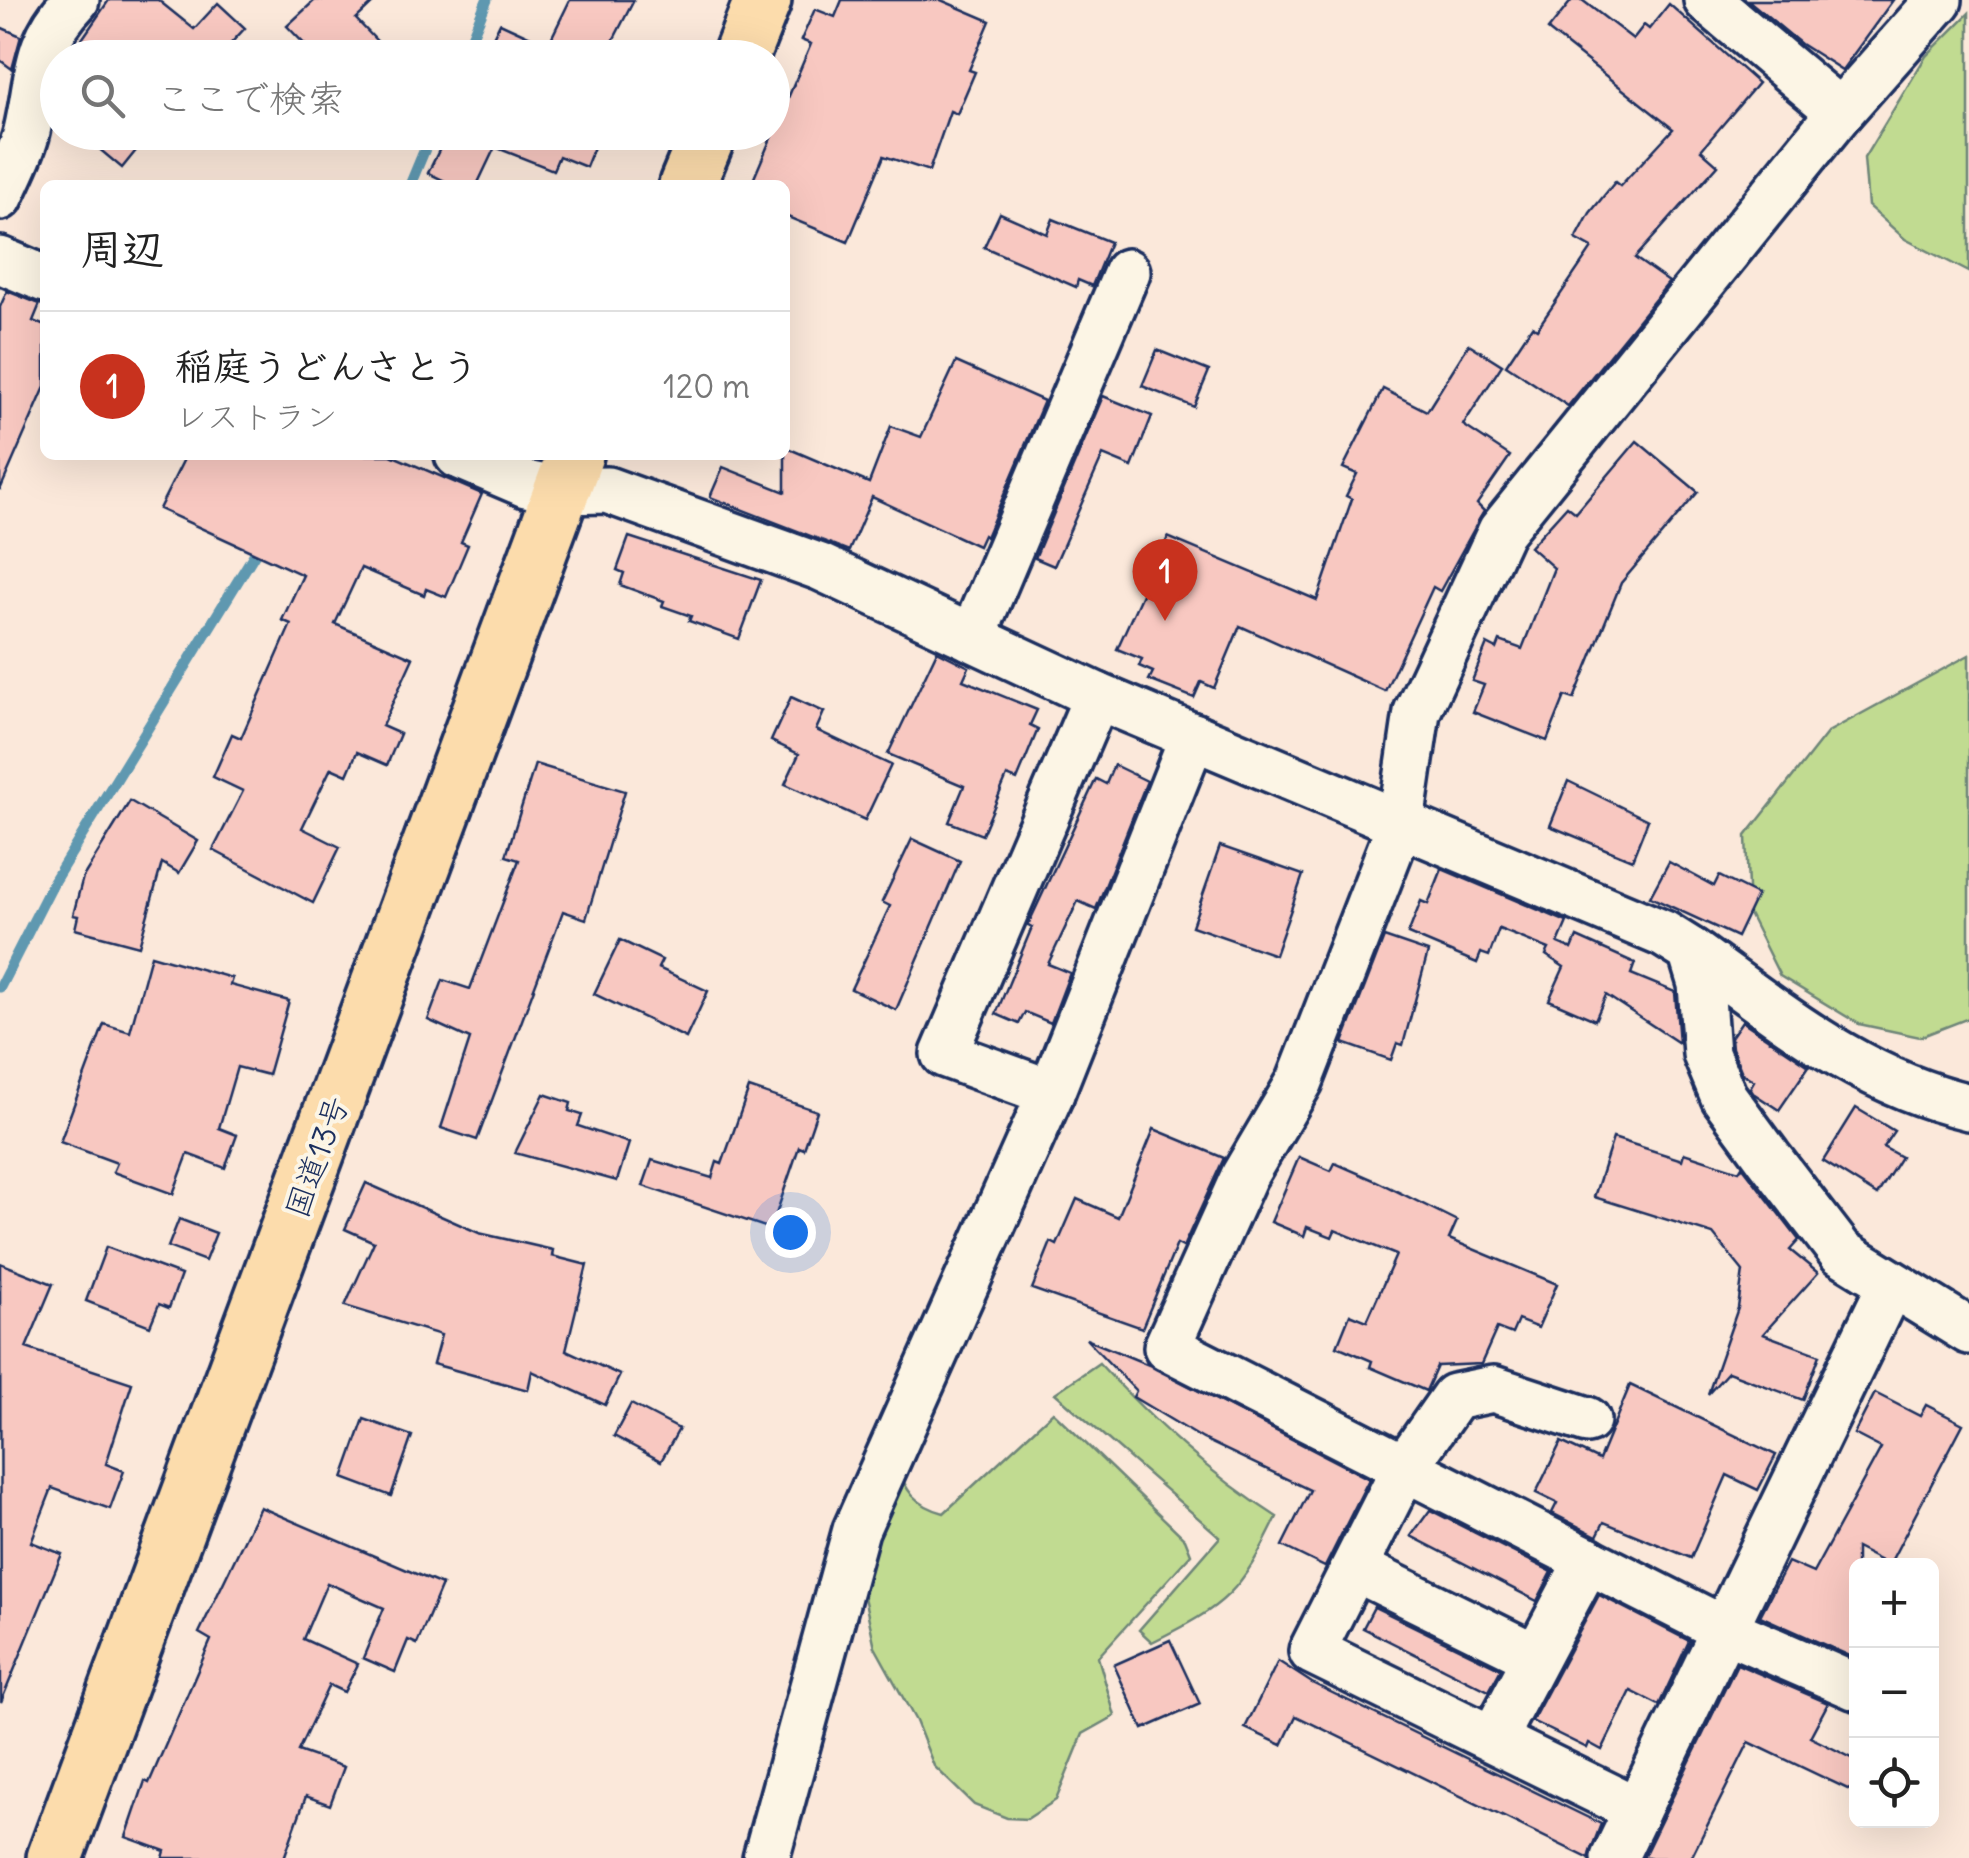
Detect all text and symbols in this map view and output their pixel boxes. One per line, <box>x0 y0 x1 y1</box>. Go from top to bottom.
search box <box>40 40 790 150</box>
icon: search <box>75 68 130 123</box>
text: ここで検索 <box>155 75 345 122</box>
text: 周辺 <box>80 223 164 275</box>
text: 稲庭うどんさとう <box>175 343 479 390</box>
text: 1 <box>106 366 119 407</box>
text: 120 m <box>663 366 750 407</box>
text: レストラン <box>175 396 338 437</box>
pin: 1 <box>1132 538 1198 621</box>
street label: 国道13号 <box>276 1090 357 1223</box>
your location <box>765 1207 816 1258</box>
map controls <box>1849 1558 1939 1828</box>
button: + <box>1849 1558 1939 1648</box>
button: − <box>1849 1648 1939 1738</box>
button: locate <box>1849 1738 1939 1828</box>

